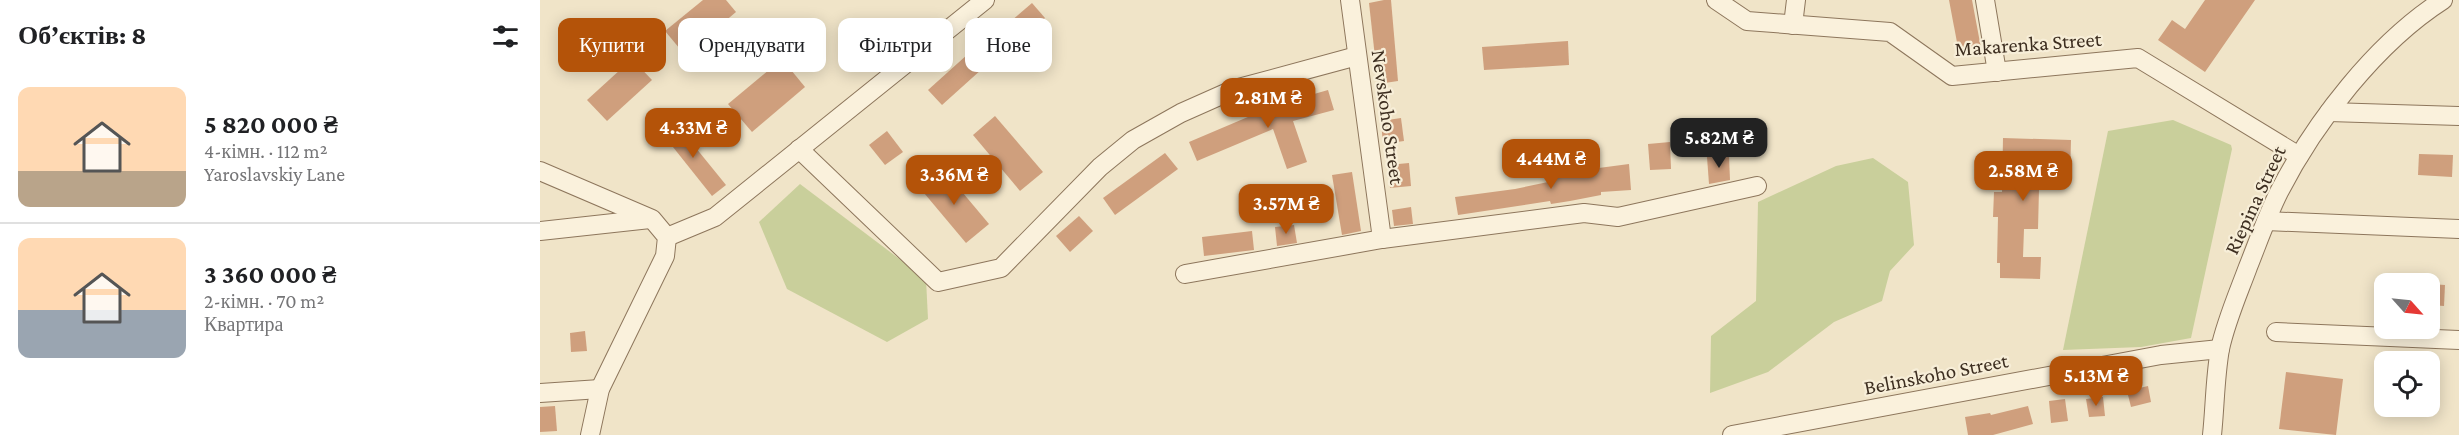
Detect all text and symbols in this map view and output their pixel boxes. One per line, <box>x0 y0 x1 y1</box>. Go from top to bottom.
chip: Купити <box>558 18 666 72</box>
chip: Орендувати <box>678 18 826 72</box>
chip: Фільтри <box>838 18 953 72</box>
chip: Нове <box>965 18 1052 72</box>
icon: filters <box>489 20 522 53</box>
text: Об’єктів: 8 <box>18 21 146 50</box>
street label: Makarenka Street <box>1954 27 2103 61</box>
street label: Nevskoho Street <box>1367 48 1409 187</box>
pin: 2.81M ₴ <box>1213 78 1323 129</box>
text: 2.81M ₴ <box>1234 86 1302 108</box>
pin: 4.33M ₴ <box>638 108 748 159</box>
text: 5 820 000 ₴ <box>204 110 338 139</box>
icon: home <box>66 111 138 183</box>
text: 4.33M ₴ <box>659 116 727 138</box>
pin: 5.82M ₴ <box>1664 118 1774 169</box>
text: 5.82M ₴ <box>1684 126 1754 148</box>
pin: 4.44M ₴ <box>1496 139 1606 190</box>
text: 4-кімн. · 112 m² <box>204 140 327 162</box>
street label: Riepina Street <box>2219 141 2291 258</box>
text: 4.44M ₴ <box>1516 147 1586 169</box>
pin: 2.58M ₴ <box>1968 151 2078 202</box>
pin: 3.36M ₴ <box>899 155 1009 206</box>
text: 2.58M ₴ <box>1988 159 2058 181</box>
text: Yaroslavskiy Lane <box>204 163 345 185</box>
text: 3.36M ₴ <box>920 163 988 185</box>
pin: 3.57M ₴ <box>1231 184 1341 235</box>
text: 3.57M ₴ <box>1253 192 1319 214</box>
text: 3 360 000 ₴ <box>204 260 336 289</box>
icon: home <box>66 262 138 334</box>
north arrow <box>2374 273 2440 339</box>
map controls <box>2374 273 2440 417</box>
text: 2-кімн. · 70 m² <box>204 290 324 312</box>
text: Квартира <box>204 313 283 335</box>
street label: Belinskoho Street <box>1862 348 2011 400</box>
button: locate <box>2374 351 2440 417</box>
pin: 5.13M ₴ <box>2041 356 2151 407</box>
text: 5.13M ₴ <box>2064 364 2128 386</box>

